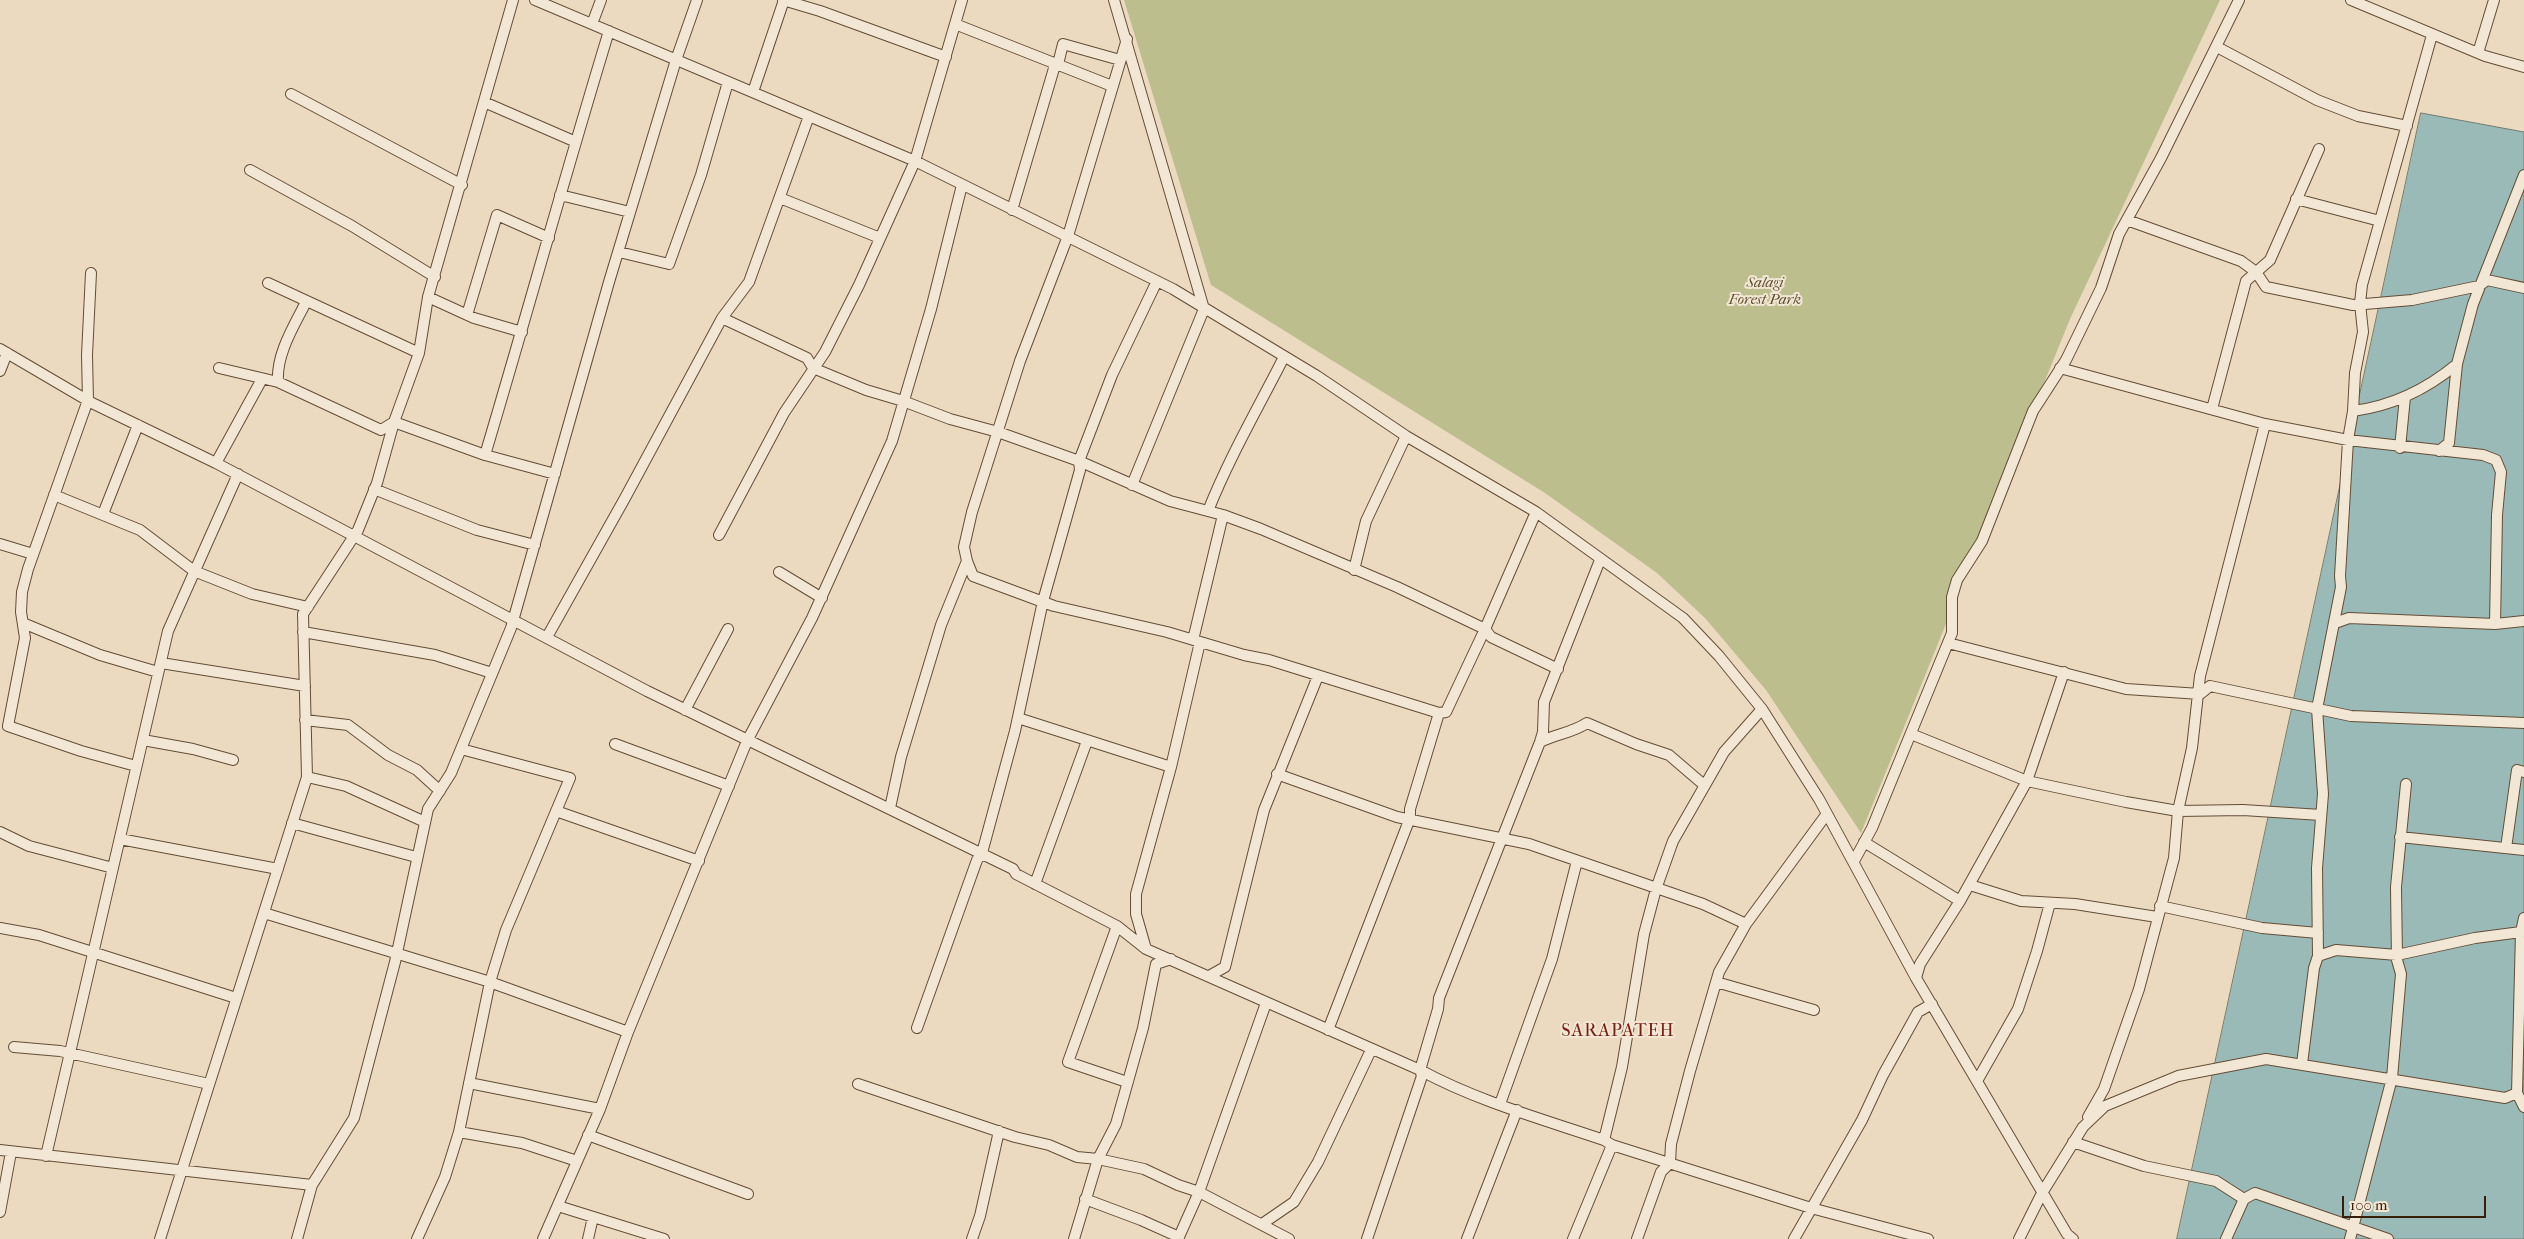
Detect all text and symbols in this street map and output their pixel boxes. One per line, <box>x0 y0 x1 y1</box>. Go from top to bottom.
park label: Salagi Forest Park <box>1729 274 1801 309</box>
district label: SARAPATEH <box>1560 1021 1676 1043</box>
scale bar <box>2344 1186 2488 1218</box>
text: 100 m <box>2350 1196 2388 1214</box>

